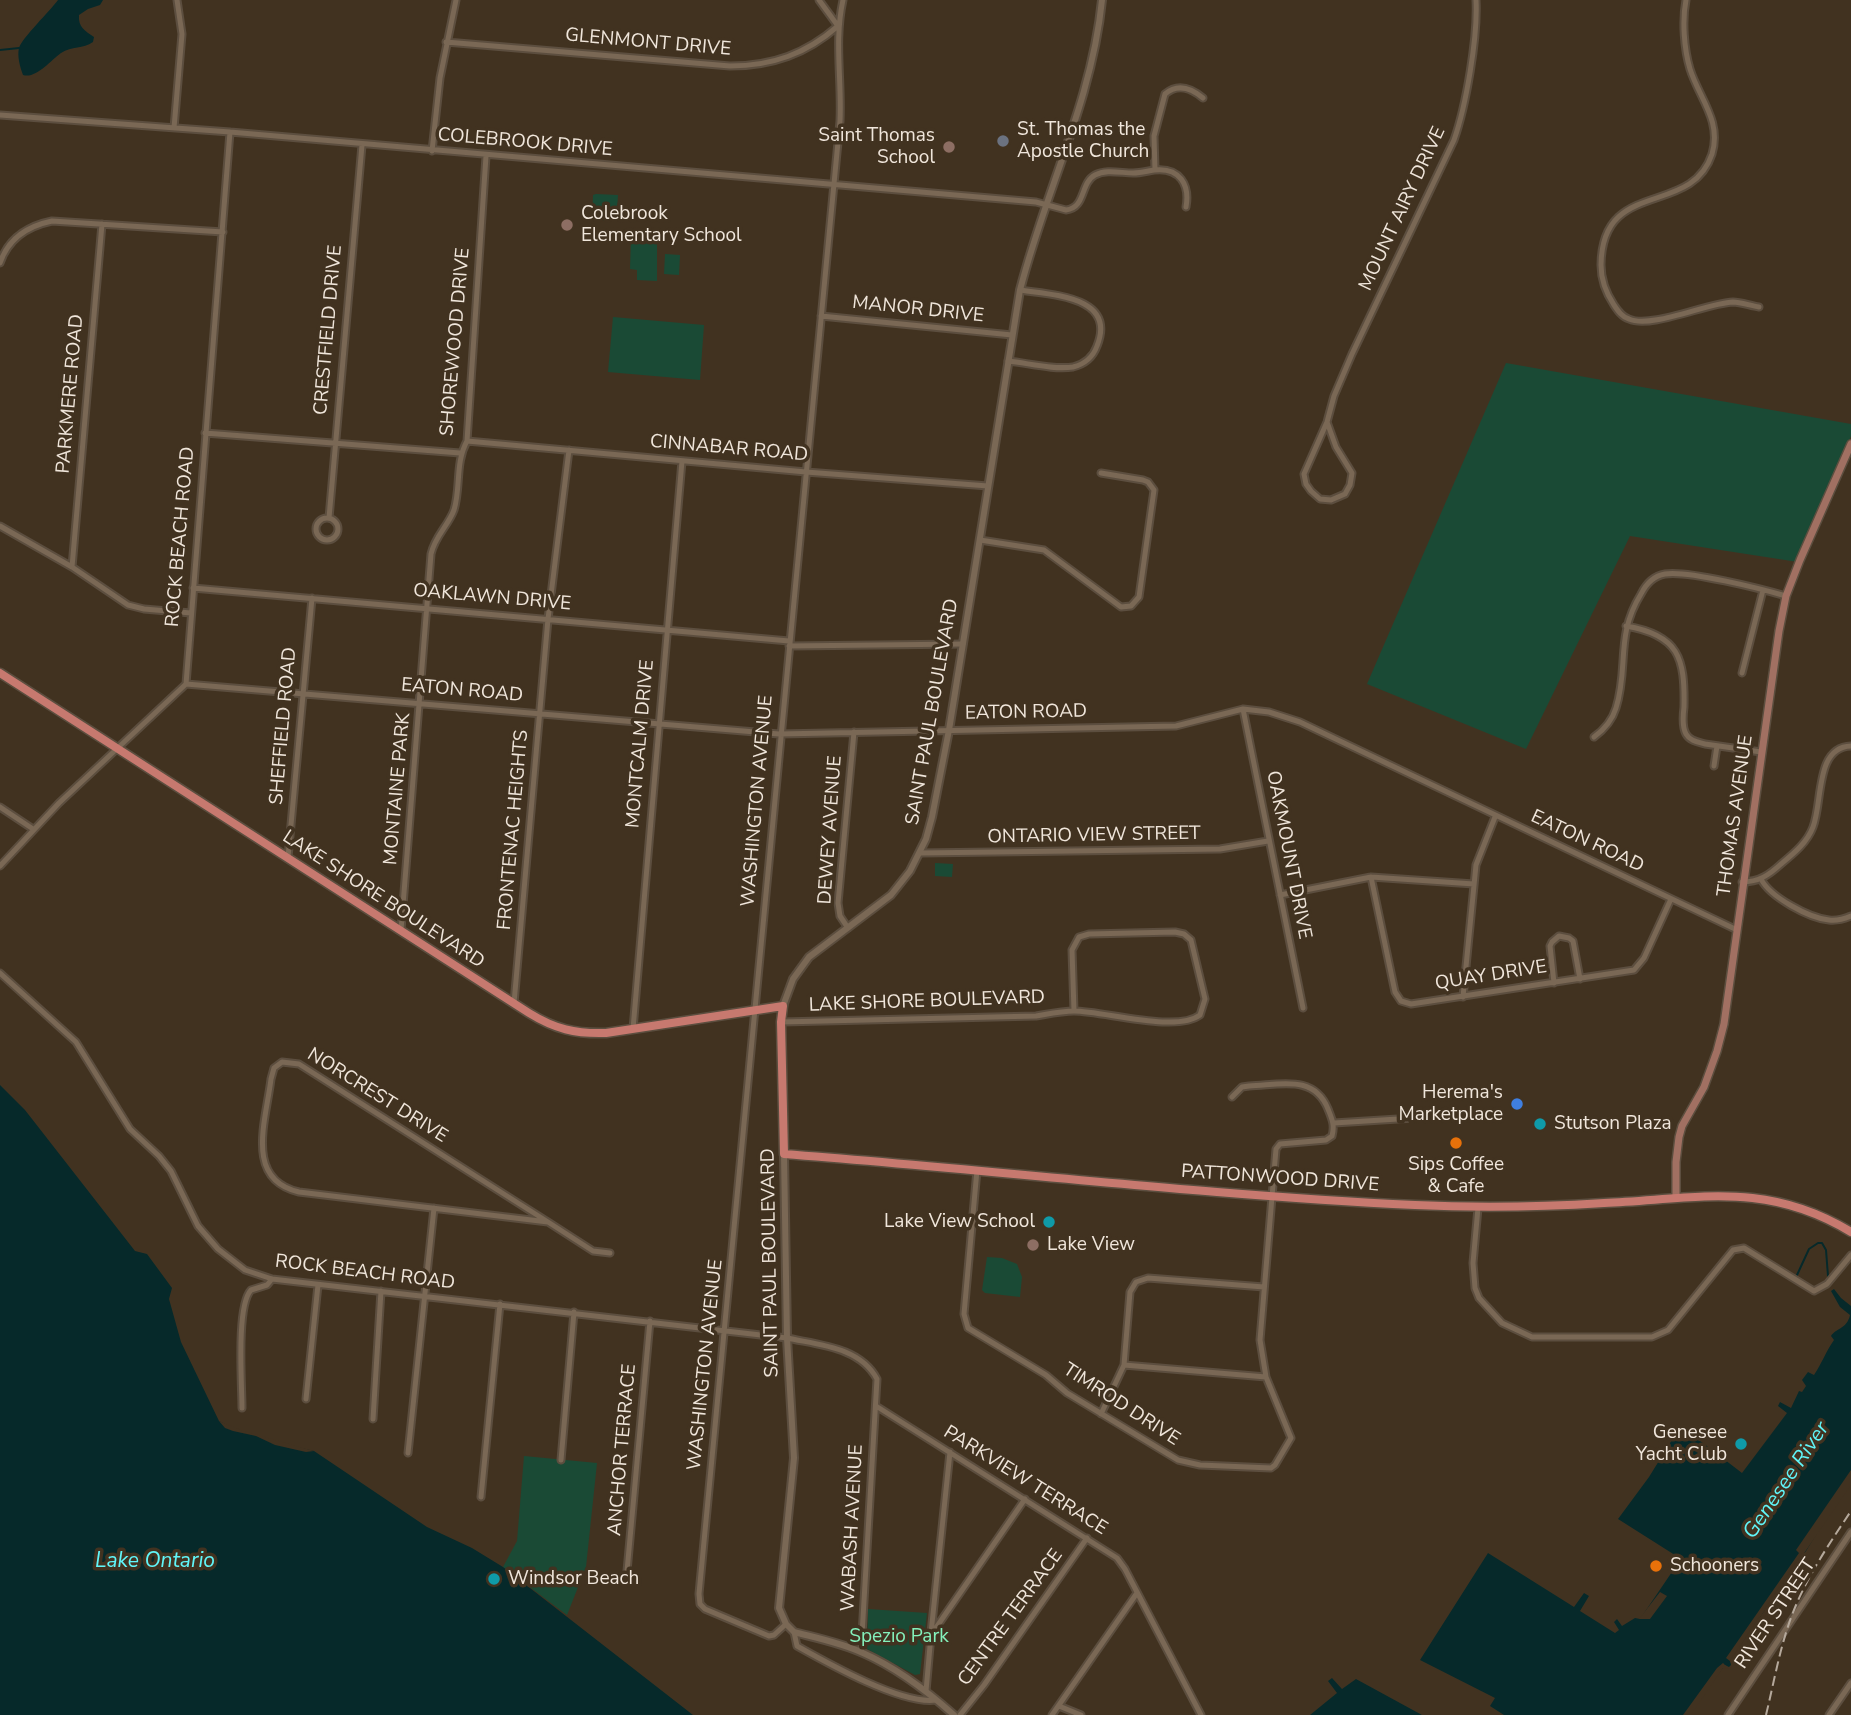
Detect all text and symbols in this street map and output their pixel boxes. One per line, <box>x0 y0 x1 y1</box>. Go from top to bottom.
street label: GLENMONT DRIVE <box>564 24 732 62</box>
place label: St. Thomas the Apostle Church <box>1017 119 1149 163</box>
street label: MOUNT AIRY DRIVE <box>1355 123 1451 295</box>
street label: COLEBROOK DRIVE <box>437 124 613 162</box>
place label: Saint Thomas School <box>818 125 935 169</box>
marker: St. Thomas the Apostle Church <box>995 133 1011 149</box>
marker: Saint Thomas School <box>941 139 957 155</box>
place label: Colebrook Elementary School <box>581 203 742 247</box>
marker: Colebrook Elementary School <box>559 217 575 233</box>
street label: CRESTFIELD DRIVE <box>310 244 348 416</box>
street label: SHOREWOOD DRIVE <box>436 247 476 437</box>
street label: MANOR DRIVE <box>851 292 985 328</box>
street label: PARKMERE ROAD <box>53 313 89 475</box>
street label: CINNABAR ROAD <box>649 431 809 467</box>
street label: ROCK BEACH ROAD <box>162 446 200 628</box>
street label: OAKLAWN DRIVE <box>412 580 572 616</box>
street label: SAINT PAUL BOULEVARD <box>902 597 964 827</box>
street label: SHEFFIELD ROAD <box>266 646 302 806</box>
street label: MONTCALM DRIVE <box>622 659 660 829</box>
street label: EATON ROAD <box>400 674 524 708</box>
street label: WASHINGTON AVENUE <box>737 694 779 908</box>
street label: EATON ROAD <box>965 701 1087 725</box>
street label: MONTAINE PARK <box>380 712 416 866</box>
street label: FRONTENAC HEIGHTS <box>494 729 534 931</box>
street label: THOMAS AVENUE <box>1713 734 1759 898</box>
street label: DEWEY AVENUE <box>814 755 848 905</box>
street label: OAKMOUNT DRIVE <box>1261 769 1315 941</box>
street label: EATON ROAD <box>1527 806 1647 878</box>
street label: ONTARIO VIEW STREET <box>987 823 1201 849</box>
street label: LAKE SHORE BOULEVARD <box>278 826 488 974</box>
street label: QUAY DRIVE <box>1433 956 1549 996</box>
street label: LAKE SHORE BOULEVARD <box>809 986 1045 1018</box>
street label: NORCREST DRIVE <box>303 1044 451 1148</box>
place label: Herema's Marketplace <box>1398 1082 1503 1126</box>
marker: Herema's Marketplace <box>1509 1096 1525 1112</box>
place label: Stutson Plaza <box>1554 1113 1671 1135</box>
marker: Stutson Plaza <box>1532 1116 1548 1132</box>
marker: Sips Coffee & Cafe <box>1448 1135 1464 1151</box>
street label: SAINT PAUL BOULEVARD <box>758 1148 784 1378</box>
place label: Sips Coffee & Cafe <box>1408 1154 1504 1198</box>
street label: PATTONWOOD DRIVE <box>1180 1161 1380 1197</box>
place label: Lake View School <box>884 1211 1035 1233</box>
marker: Lake View School <box>1041 1214 1057 1230</box>
place label: Lake View <box>1047 1234 1135 1256</box>
marker: Lake View <box>1025 1237 1041 1253</box>
street label: ROCK BEACH ROAD <box>274 1251 456 1295</box>
street label: WASHINGTON AVENUE <box>684 1258 728 1472</box>
street label: TIMROD DRIVE <box>1058 1359 1184 1451</box>
street label: ANCHOR TERRACE <box>604 1363 642 1537</box>
water label: Genesee River <box>1739 1418 1835 1544</box>
street label: PARKVIEW TERRACE <box>939 1421 1111 1541</box>
place label: Genesee Yacht Club <box>1636 1422 1727 1466</box>
marker: Genesee Yacht Club <box>1733 1436 1749 1452</box>
street label: WABASH AVENUE <box>837 1444 869 1612</box>
street label: CENTRE TERRACE <box>954 1545 1068 1691</box>
water label: Lake Ontario <box>95 1549 215 1575</box>
street label: RIVER STREET <box>1731 1554 1821 1674</box>
place label: Schooners <box>1670 1555 1759 1577</box>
marker: Schooners <box>1648 1558 1664 1574</box>
place label: Windsor Beach <box>508 1568 639 1590</box>
marker: Windsor Beach <box>486 1571 502 1587</box>
park label: Spezio Park <box>849 1626 949 1648</box>

